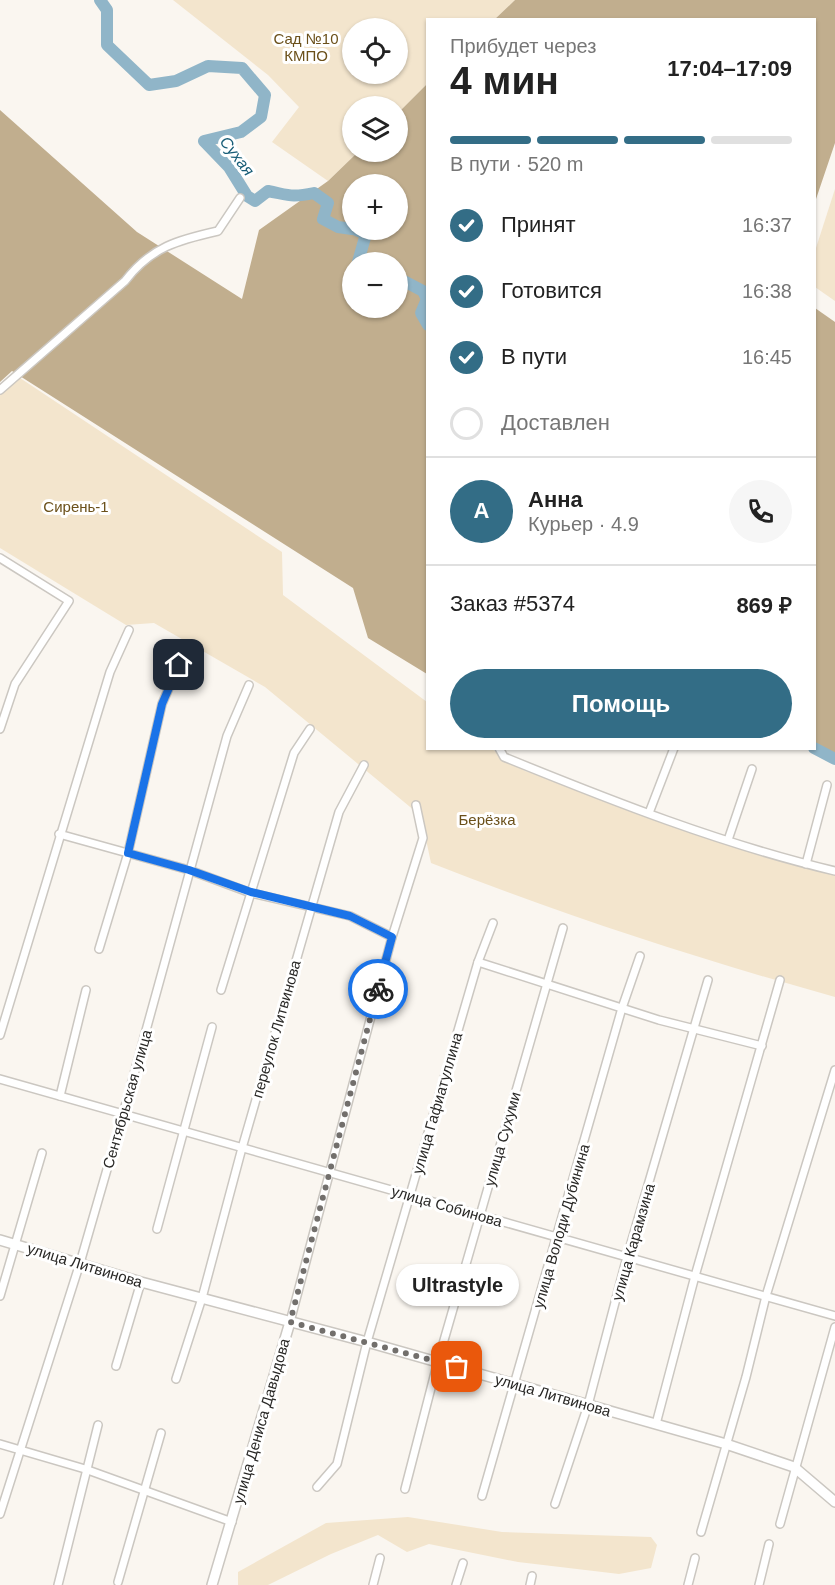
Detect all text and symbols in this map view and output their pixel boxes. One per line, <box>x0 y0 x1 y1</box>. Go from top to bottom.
map controls <box>342 18 408 318</box>
button: locate <box>342 18 408 84</box>
park label: Сад №10 КМПО <box>273 30 339 64</box>
text: Прибудет через <box>450 35 596 57</box>
text: 17:04–17:09 <box>667 56 792 81</box>
text: 4 мин <box>450 59 559 102</box>
button: layers <box>342 96 408 162</box>
water label: Сухая <box>217 133 258 179</box>
text: В пути · 520 m <box>450 153 583 175</box>
button: + <box>342 174 408 240</box>
icon: check <box>450 209 483 242</box>
text: Принят <box>501 212 575 237</box>
text: 16:37 <box>742 214 792 236</box>
button: − <box>342 252 408 318</box>
icon: check <box>450 275 483 308</box>
text: Готовится <box>501 278 602 303</box>
text: 16:38 <box>742 280 792 302</box>
icon: check <box>450 341 483 374</box>
text: В пути <box>501 344 567 369</box>
text: 16:45 <box>742 346 792 368</box>
text: Доставлен <box>501 410 610 435</box>
button: phone <box>729 480 792 543</box>
text: Анна <box>528 487 583 512</box>
park label: Сирень-1 <box>43 498 109 515</box>
text: А <box>474 498 489 523</box>
text: Курьер · 4.9 <box>528 513 639 535</box>
text: Заказ #5374 <box>450 591 575 616</box>
text: 869 ₽ <box>736 593 792 618</box>
pin <box>153 639 204 690</box>
icon: home <box>162 648 195 681</box>
button: Помощь <box>450 669 792 738</box>
park label: Берёзка <box>459 811 516 828</box>
street label: переулок Литвинова <box>248 958 304 1100</box>
courier <box>348 959 408 1019</box>
icon: bike <box>362 973 395 1006</box>
street label: Сентябрьская улица <box>99 1027 155 1170</box>
street label: улица Гафиатуллина <box>409 1030 466 1176</box>
street label: улица Сухуми <box>480 1090 524 1188</box>
street label: улица Володи Дубинина <box>529 1141 593 1310</box>
street label: улица Карамзина <box>608 1181 658 1303</box>
street label: улица Собинова <box>390 1182 505 1230</box>
street label: улица Литвинова <box>25 1239 145 1291</box>
callout: Ultrastyle <box>396 1265 518 1307</box>
text: Ultrastyle <box>412 1274 503 1296</box>
street label: улица Дениса Давыдова <box>229 1336 293 1506</box>
pin <box>431 1341 482 1392</box>
icon: bag <box>440 1350 473 1383</box>
street label: улица Литвинова <box>493 1370 613 1420</box>

